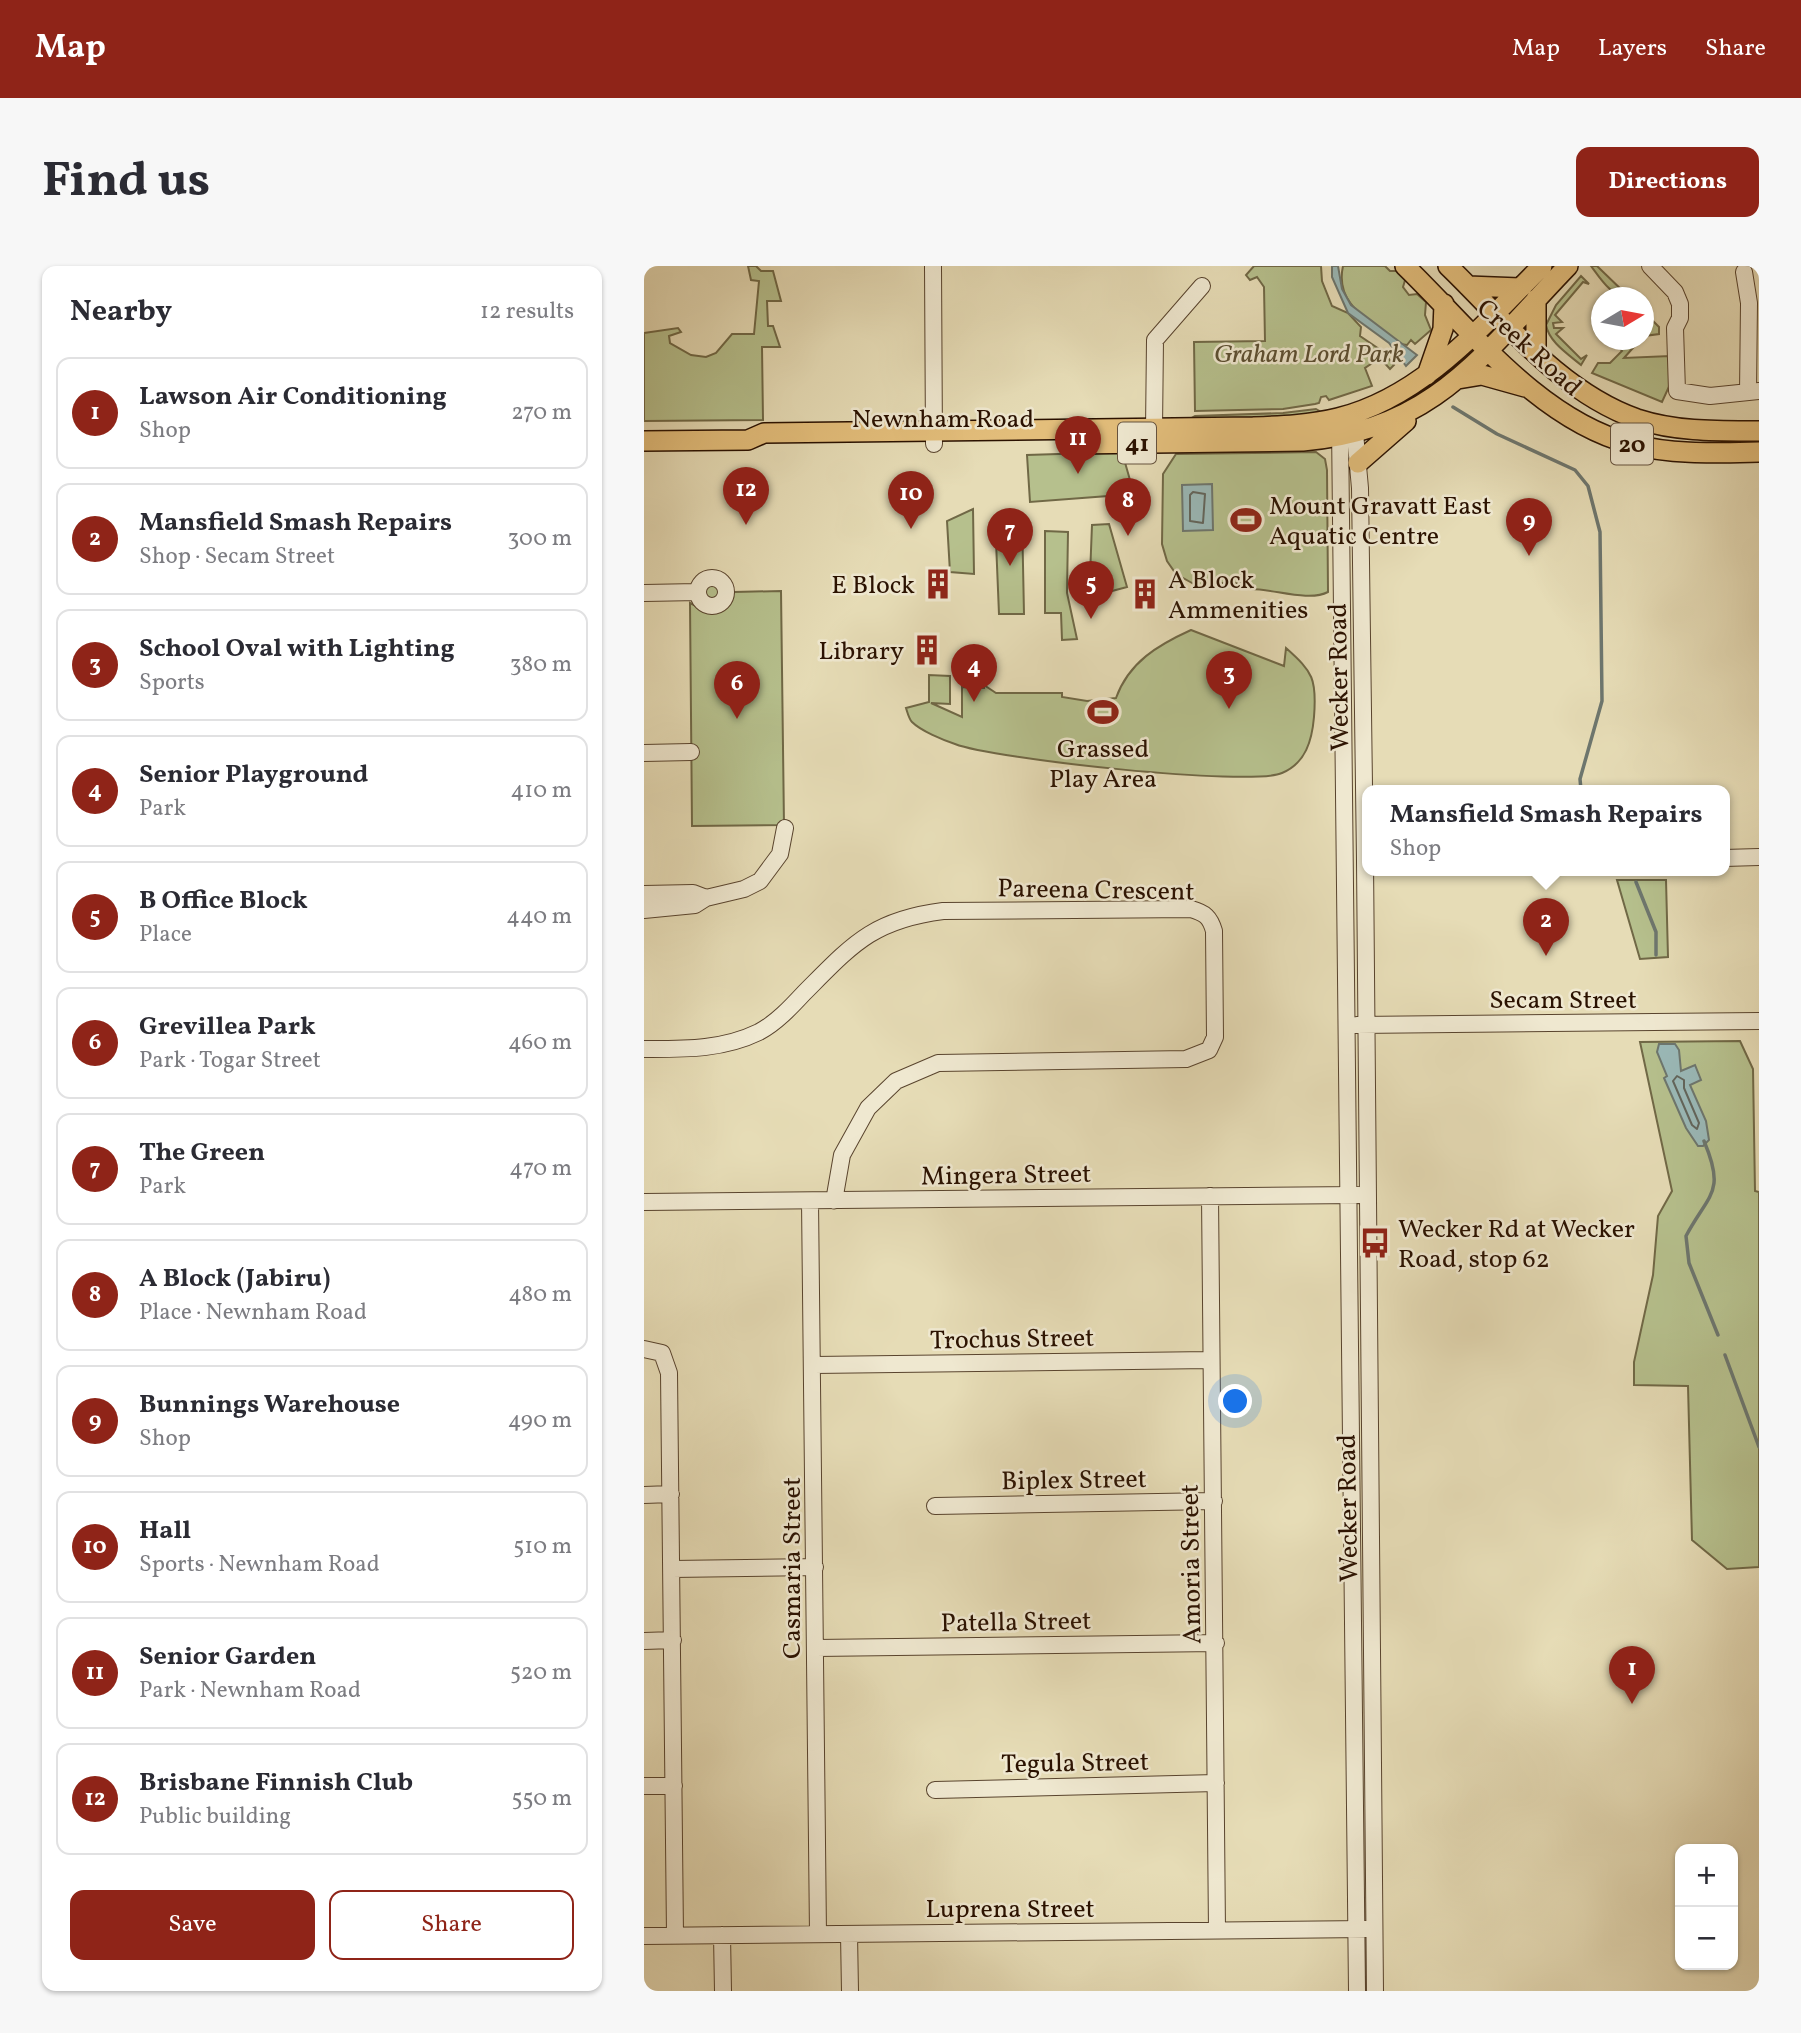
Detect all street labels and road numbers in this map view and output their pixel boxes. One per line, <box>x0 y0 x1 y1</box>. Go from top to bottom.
street label: Creek Road <box>1468 291 1589 406</box>
street label: Newnham Road <box>852 402 1034 438</box>
road number: 41 <box>1118 422 1156 463</box>
road number: 20 <box>1611 424 1653 464</box>
street label: Wecker Road <box>1321 603 1359 751</box>
street label: Pareena Crescent <box>997 871 1195 911</box>
street label: Secam Street <box>1489 983 1637 1019</box>
street label: Mingera Street <box>921 1157 1092 1195</box>
street label: Trochus Street <box>929 1321 1095 1359</box>
street label: Wecker Road <box>1330 1434 1368 1582</box>
street label: Biplex Street <box>1001 1462 1147 1500</box>
street label: Casmaria Street <box>775 1477 811 1659</box>
street label: Amoria Street <box>1173 1484 1211 1644</box>
street label: Patella Street <box>940 1604 1092 1642</box>
street label: Tegula Street <box>1001 1745 1149 1783</box>
street label: Luprena Street <box>925 1892 1095 1928</box>

